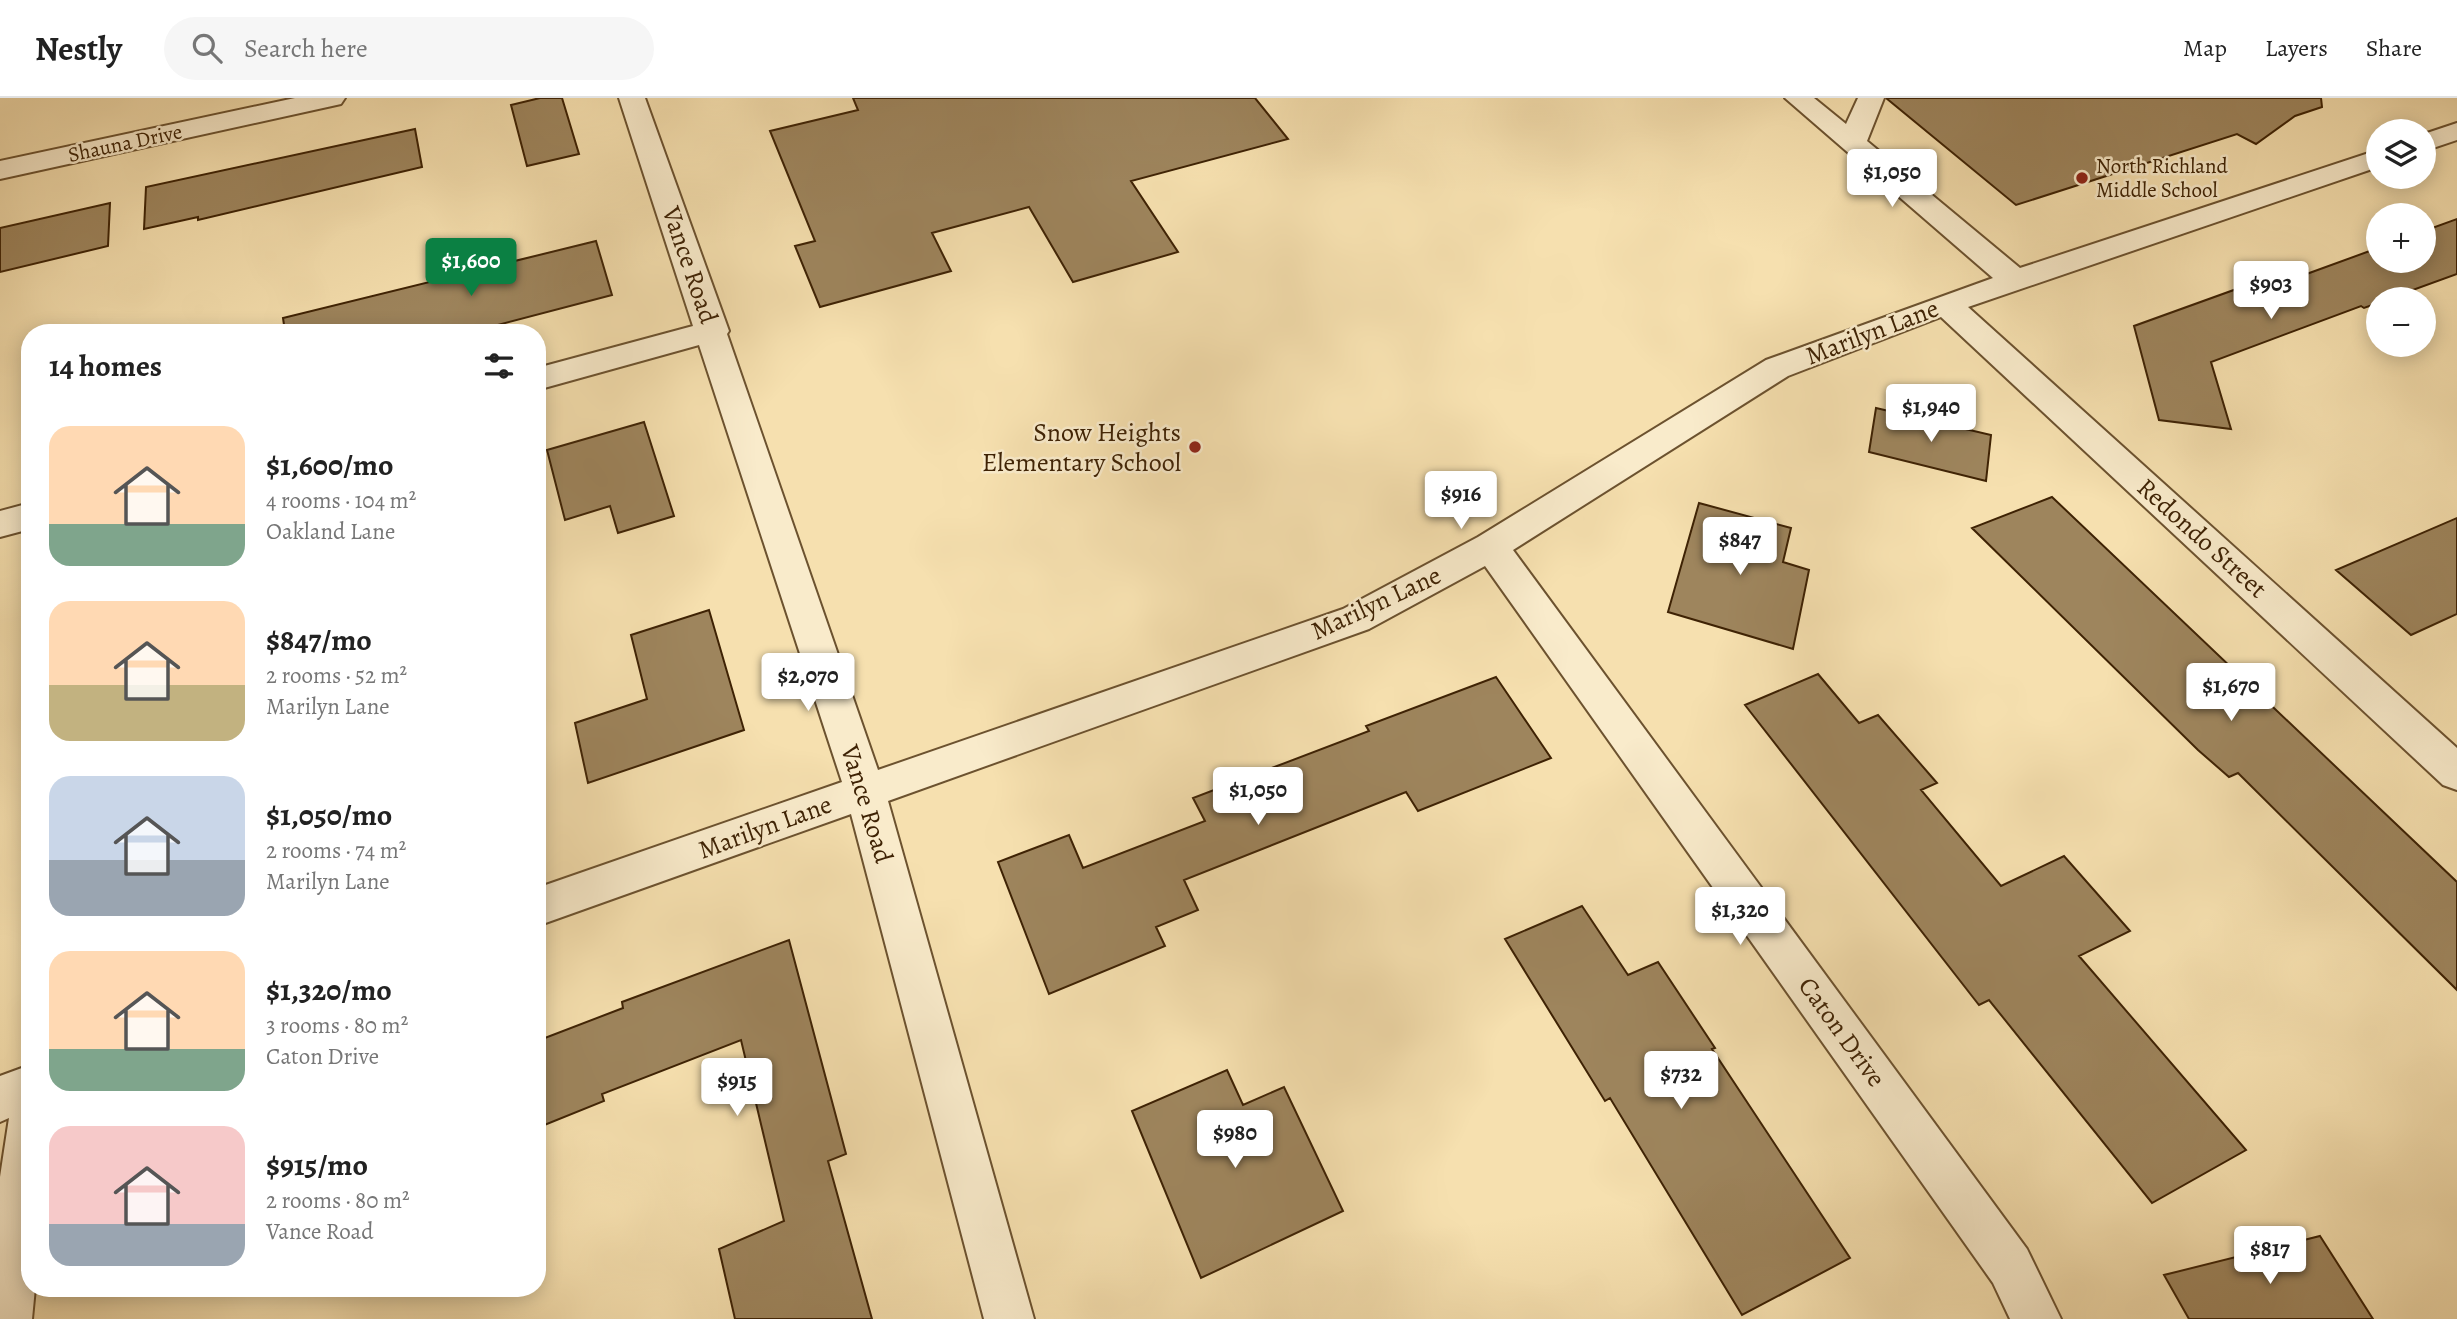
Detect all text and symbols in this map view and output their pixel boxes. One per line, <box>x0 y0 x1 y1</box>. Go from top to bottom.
search box <box>164 17 654 80</box>
text: Nestly <box>35 26 122 71</box>
icon: search <box>188 29 226 67</box>
text: Search here <box>244 31 368 66</box>
text: Map <box>2183 32 2227 64</box>
text: Layers <box>2265 32 2328 64</box>
text: Share <box>2366 32 2422 64</box>
street label: Shauna Drive <box>65 117 185 169</box>
map controls <box>2366 119 2436 357</box>
button: layers <box>2366 119 2436 189</box>
pin: $1,050 <box>1835 150 1949 209</box>
place label: North Richland Middle School <box>2096 152 2229 204</box>
text: $1,050 <box>1863 156 1921 187</box>
marker: North Richland Middle School <box>2074 170 2090 186</box>
street label: Vance Road <box>653 201 726 328</box>
button: + <box>2366 203 2436 273</box>
pin: $1,600 <box>414 238 528 298</box>
text: $1,600 <box>441 245 501 276</box>
pin: $903 <box>2230 262 2312 321</box>
text: $903 <box>2250 268 2292 299</box>
button: − <box>2366 287 2436 357</box>
street label: Marilyn Lane <box>1801 291 1943 373</box>
text: 14 homes <box>49 346 162 386</box>
icon: filters <box>480 347 518 385</box>
pin: $1,940 <box>1874 384 1988 444</box>
text: $1,940 <box>1902 391 1960 422</box>
place label: Snow Heights Elementary School <box>982 415 1181 480</box>
marker: Snow Heights Elementary School <box>1187 439 1203 455</box>
text: $1,600/mo <box>266 445 393 485</box>
icon: home <box>105 454 189 538</box>
street label: Redondo Street <box>2129 470 2275 606</box>
pin: $916 <box>1420 472 1502 531</box>
text: $916 <box>1441 478 1481 509</box>
text: 4 rooms · 104 m² <box>266 485 416 516</box>
text: Oakland Lane <box>266 516 395 547</box>
pin: $847 <box>1699 518 1781 577</box>
text: $847 <box>1719 524 1761 555</box>
street label: Marilyn Lane <box>1305 558 1447 648</box>
text: $847/mo <box>266 620 372 660</box>
icon: home <box>105 629 189 713</box>
pin: $2,070 <box>751 654 865 713</box>
text: 2 rooms · 52 m² <box>266 660 407 691</box>
text: $2,070 <box>778 660 838 691</box>
pin: $1,670 <box>2174 664 2288 723</box>
text: $1,670 <box>2202 670 2260 701</box>
text: Marilyn Lane <box>266 691 390 722</box>
street label: Vance Road <box>832 740 902 867</box>
pin: $1,050 <box>1201 768 1315 827</box>
text: $1,050 <box>1229 774 1287 805</box>
street label: Marilyn Lane <box>693 787 837 867</box>
text: $1,050/mo <box>266 795 392 835</box>
icon: home <box>105 804 189 888</box>
text: 2 rooms · 74 m² <box>266 835 406 866</box>
text: Marilyn Lane <box>266 866 390 897</box>
pin: $1,320 <box>1683 888 1797 947</box>
text: $1,320 <box>1711 894 1769 925</box>
text: $1,320/mo <box>266 970 392 1010</box>
street label: Caton Drive <box>1790 970 1894 1094</box>
icon: home <box>105 979 189 1063</box>
text: 3 rooms · 80 m² <box>266 1010 408 1041</box>
text: Caton Drive <box>266 1041 379 1072</box>
pin: $732 <box>1640 1052 1722 1111</box>
pin: $915 <box>696 1058 778 1118</box>
text: $732 <box>1660 1058 1702 1089</box>
text: $915 <box>717 1065 757 1096</box>
pin: $980 <box>1194 1110 1276 1170</box>
text: $980 <box>1213 1117 1257 1148</box>
text: $915/mo <box>266 1145 368 1185</box>
icon: home <box>105 1154 189 1238</box>
text: 2 rooms · 80 m² <box>266 1185 410 1216</box>
text: Vance Road <box>266 1216 374 1247</box>
pin: $817 <box>2229 1226 2311 1286</box>
text: $817 <box>2250 1233 2290 1264</box>

